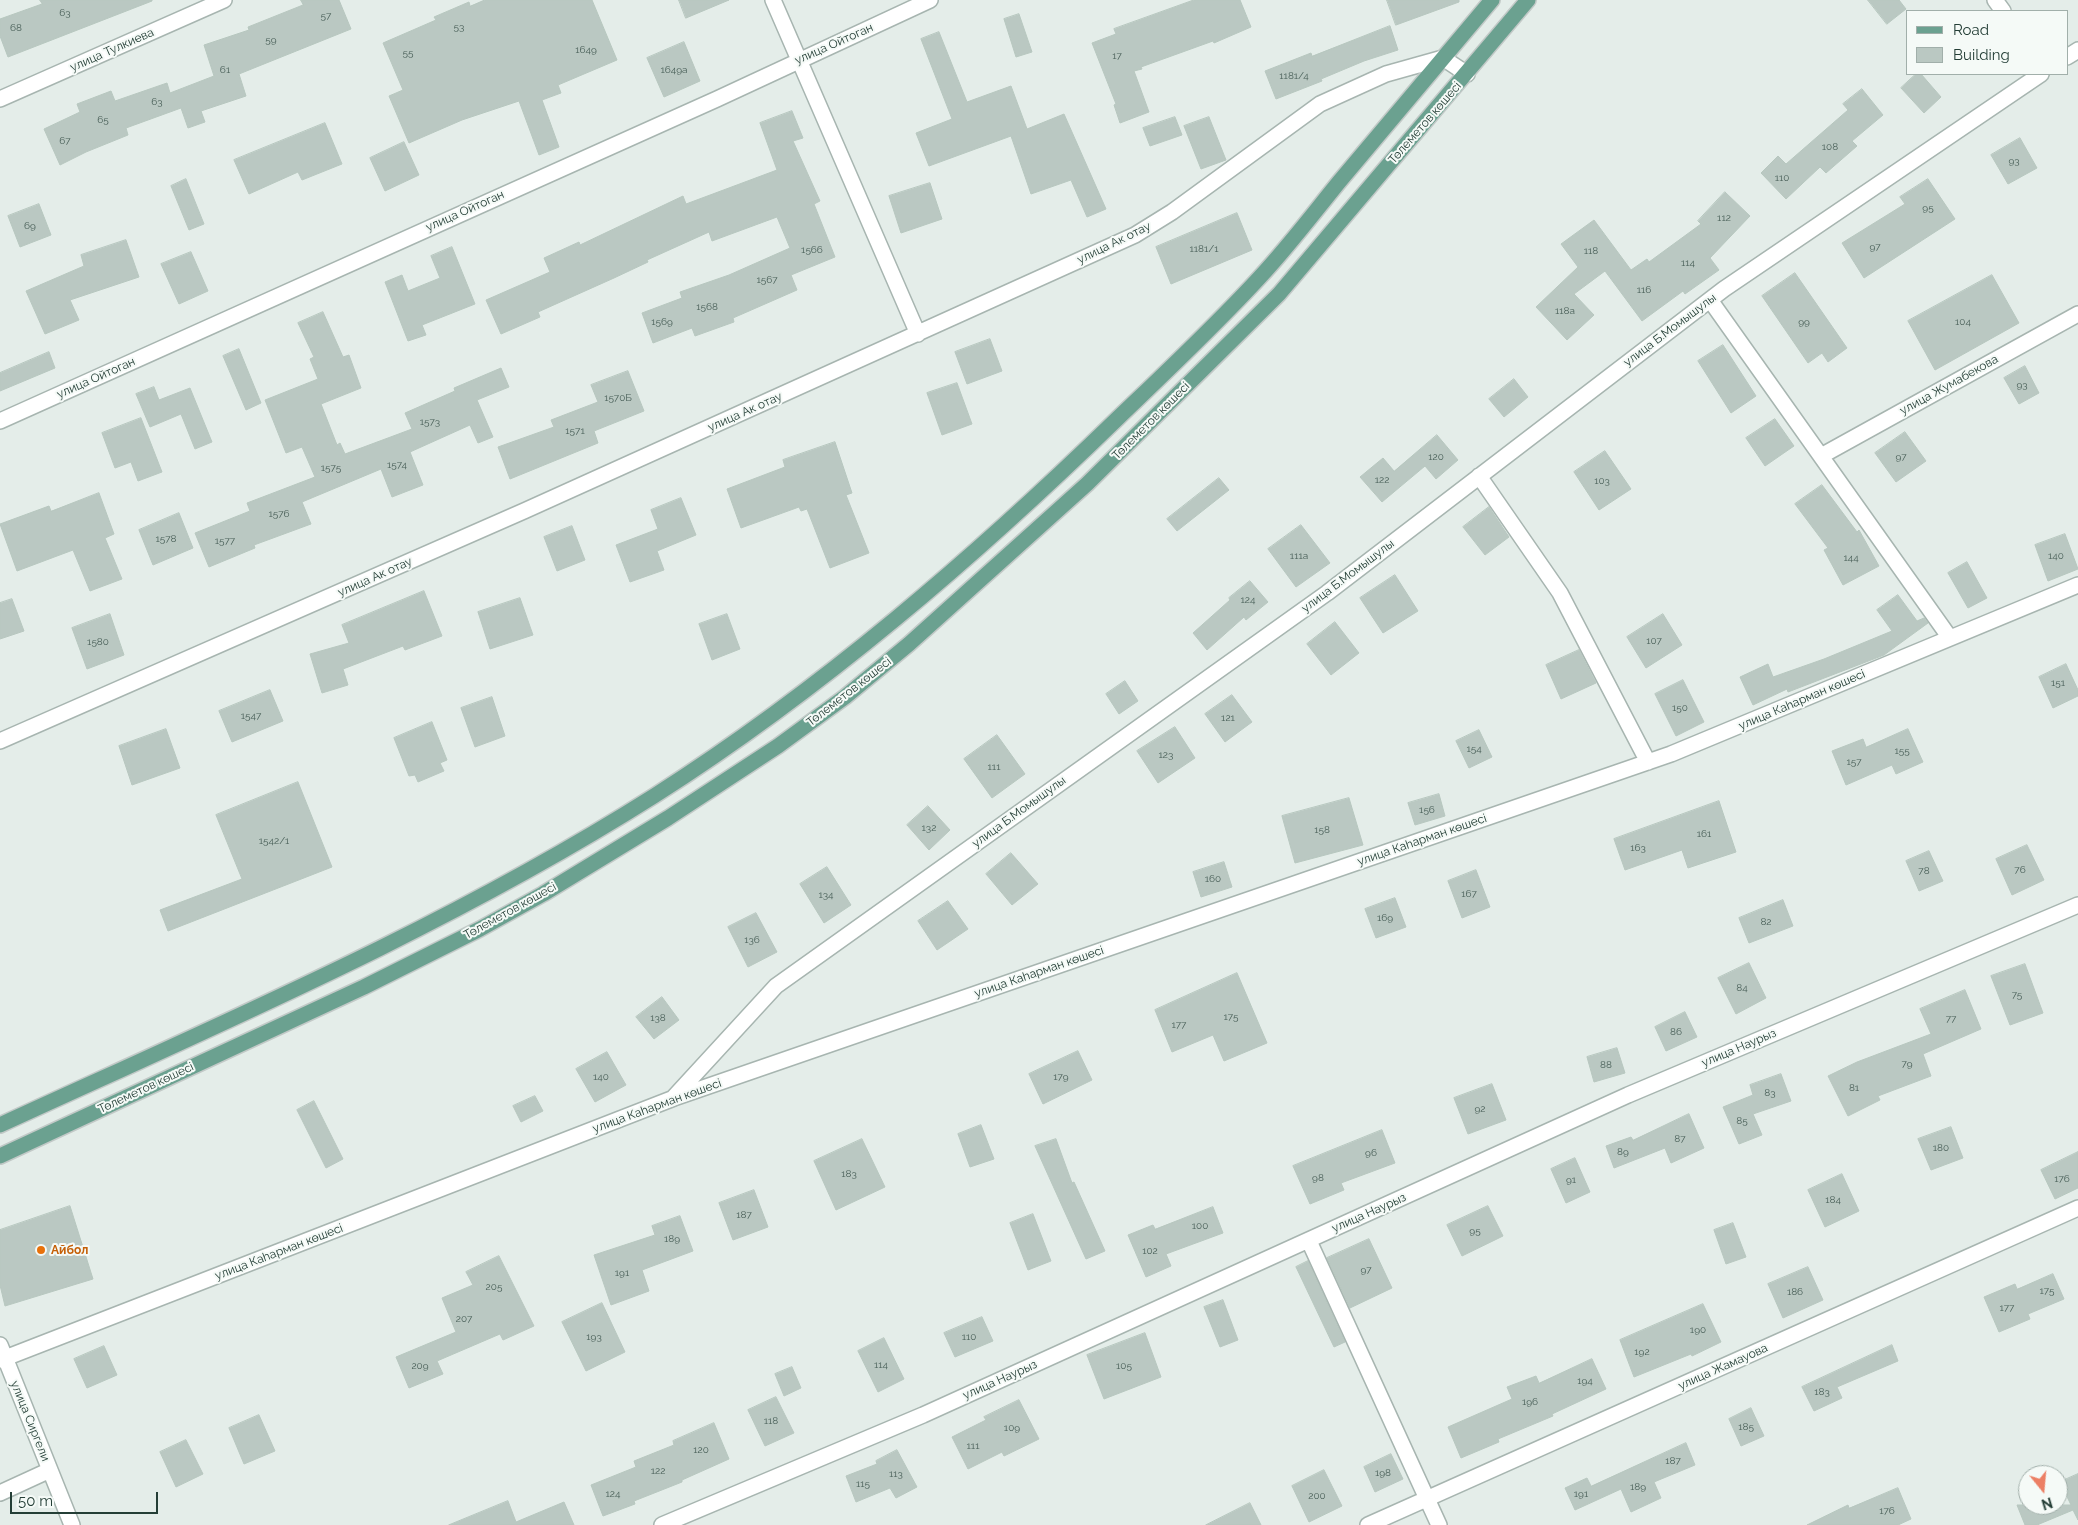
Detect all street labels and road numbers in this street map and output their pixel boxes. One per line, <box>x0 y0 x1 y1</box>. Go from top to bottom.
street label: улица Ойтоган <box>793 20 875 68</box>
street label: улица Тулкиева <box>68 25 156 75</box>
street label: Төлеметов көшесі <box>1386 79 1464 167</box>
street label: улица Ойтоган <box>424 187 506 235</box>
street label: улица Ак отау <box>1075 219 1153 267</box>
street label: улица Б.Момышулы <box>1621 290 1719 370</box>
street label: улица Жумабекова <box>1897 352 2001 418</box>
street label: улица Ойтоган <box>55 354 137 402</box>
street label: Төлеметов көшесі <box>1109 379 1193 463</box>
street label: улица Ак отау <box>705 389 785 435</box>
street label: улица Б.Момышулы <box>1299 536 1397 616</box>
street label: улица Ак отау <box>335 554 415 600</box>
street label: Төлеметов көшесі <box>804 654 894 730</box>
street label: улица Каһарман көшесі <box>1737 667 1867 733</box>
street label: улица Б.Момышулы <box>969 773 1069 851</box>
street label: улица Каһарман көшесі <box>1355 811 1489 869</box>
street label: Төлеметов көшесі <box>461 880 559 942</box>
street label: улица Каһарман көшесі <box>972 943 1106 1001</box>
street label: улица Наурыз <box>1699 1026 1779 1070</box>
street label: Төлеметов көшесі <box>96 1060 196 1116</box>
street label: улица Каһарман көшесі <box>591 1076 723 1136</box>
street label: улица Наурыз <box>1330 1190 1408 1236</box>
street label: улица Каһарман көшесі <box>213 1221 345 1283</box>
street label: улица Жамауова <box>1676 1341 1770 1393</box>
street label: улица Наурыз <box>961 1357 1039 1403</box>
street label: улица Сиргели <box>7 1379 53 1463</box>

